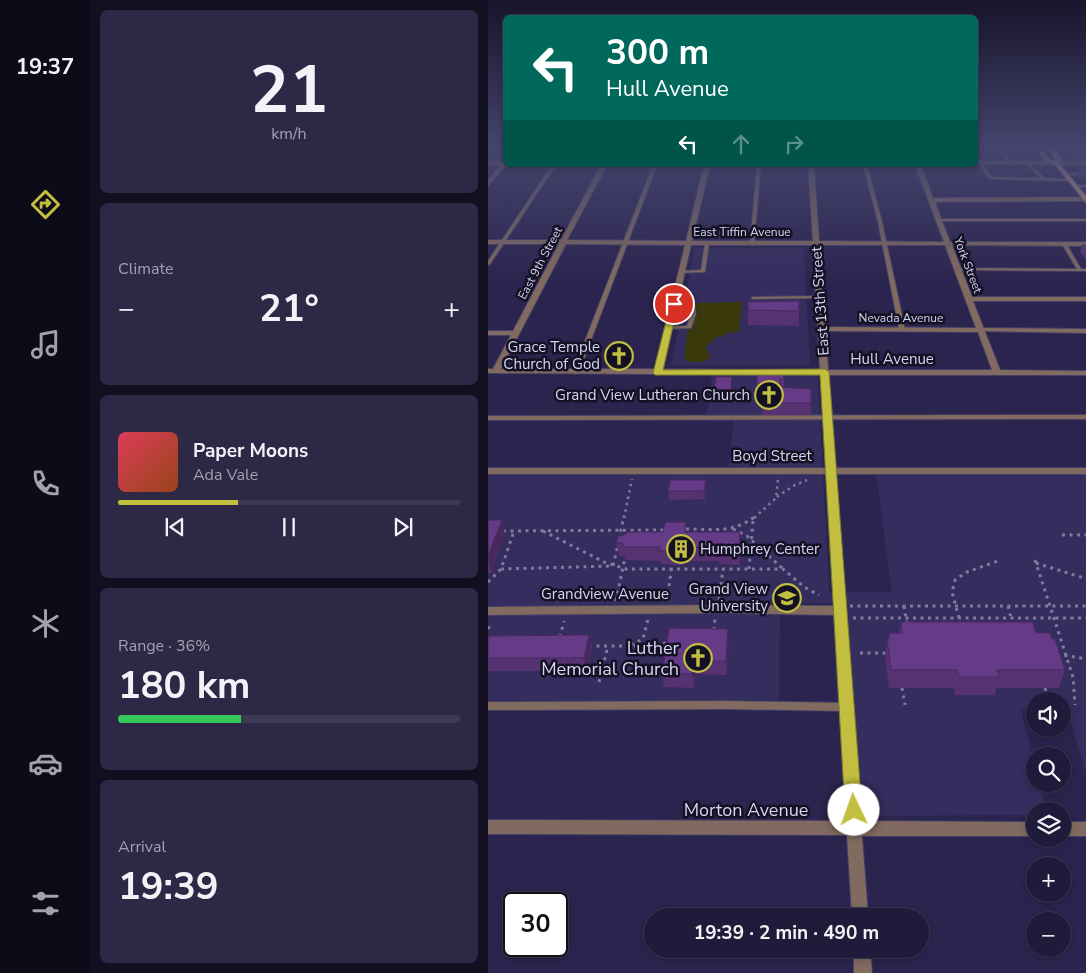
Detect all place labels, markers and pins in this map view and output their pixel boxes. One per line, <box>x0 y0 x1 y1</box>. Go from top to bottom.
pin <box>653 283 695 325</box>
place label: Grace Temple Church of God <box>503 337 600 374</box>
church icon: Grace Temple Church of God <box>604 341 634 371</box>
church icon: Grand View Lutheran Church <box>754 380 784 410</box>
place label: Grand View Lutheran Church <box>555 385 750 405</box>
building icon: Humphrey Center <box>666 534 696 564</box>
place label: Humphrey Center <box>700 539 820 559</box>
place label: Grand View University <box>688 579 768 616</box>
school or university icon: Grand View University <box>772 583 802 613</box>
place label: Luther Memorial Church <box>541 636 680 681</box>
church icon: Luther Memorial Church <box>683 643 713 673</box>

